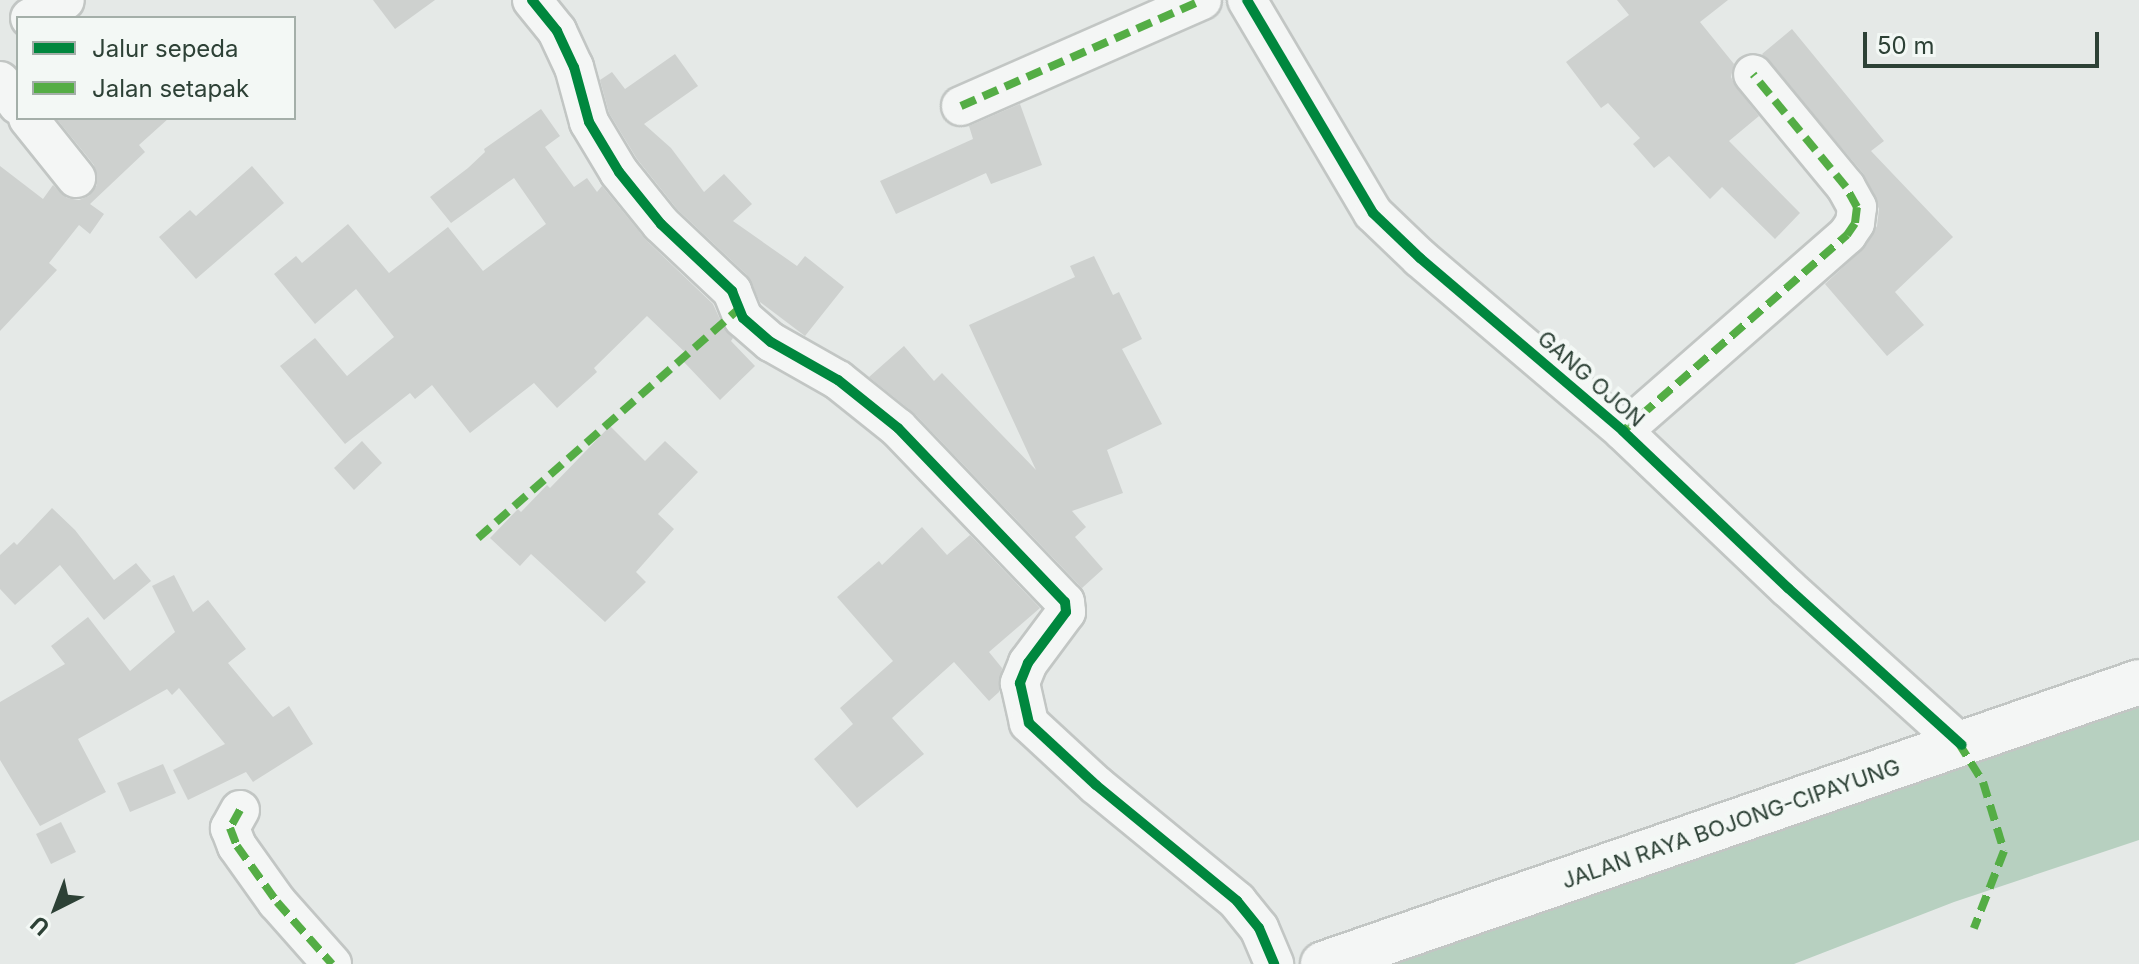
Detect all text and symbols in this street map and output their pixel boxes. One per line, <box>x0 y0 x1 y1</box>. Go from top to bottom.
legend <box>16 16 296 120</box>
scale bar <box>1867 16 2103 66</box>
text: 50 m <box>1877 31 1935 60</box>
text: Jalur sepeda <box>92 34 238 63</box>
text: Jalan setapak <box>92 74 249 103</box>
street label: GANG OJON <box>1532 325 1650 433</box>
street label: JALAN RAYA BOJONG-CIPAYUNG <box>1558 754 1904 894</box>
north arrow <box>16 868 96 948</box>
text: U <box>25 911 55 941</box>

